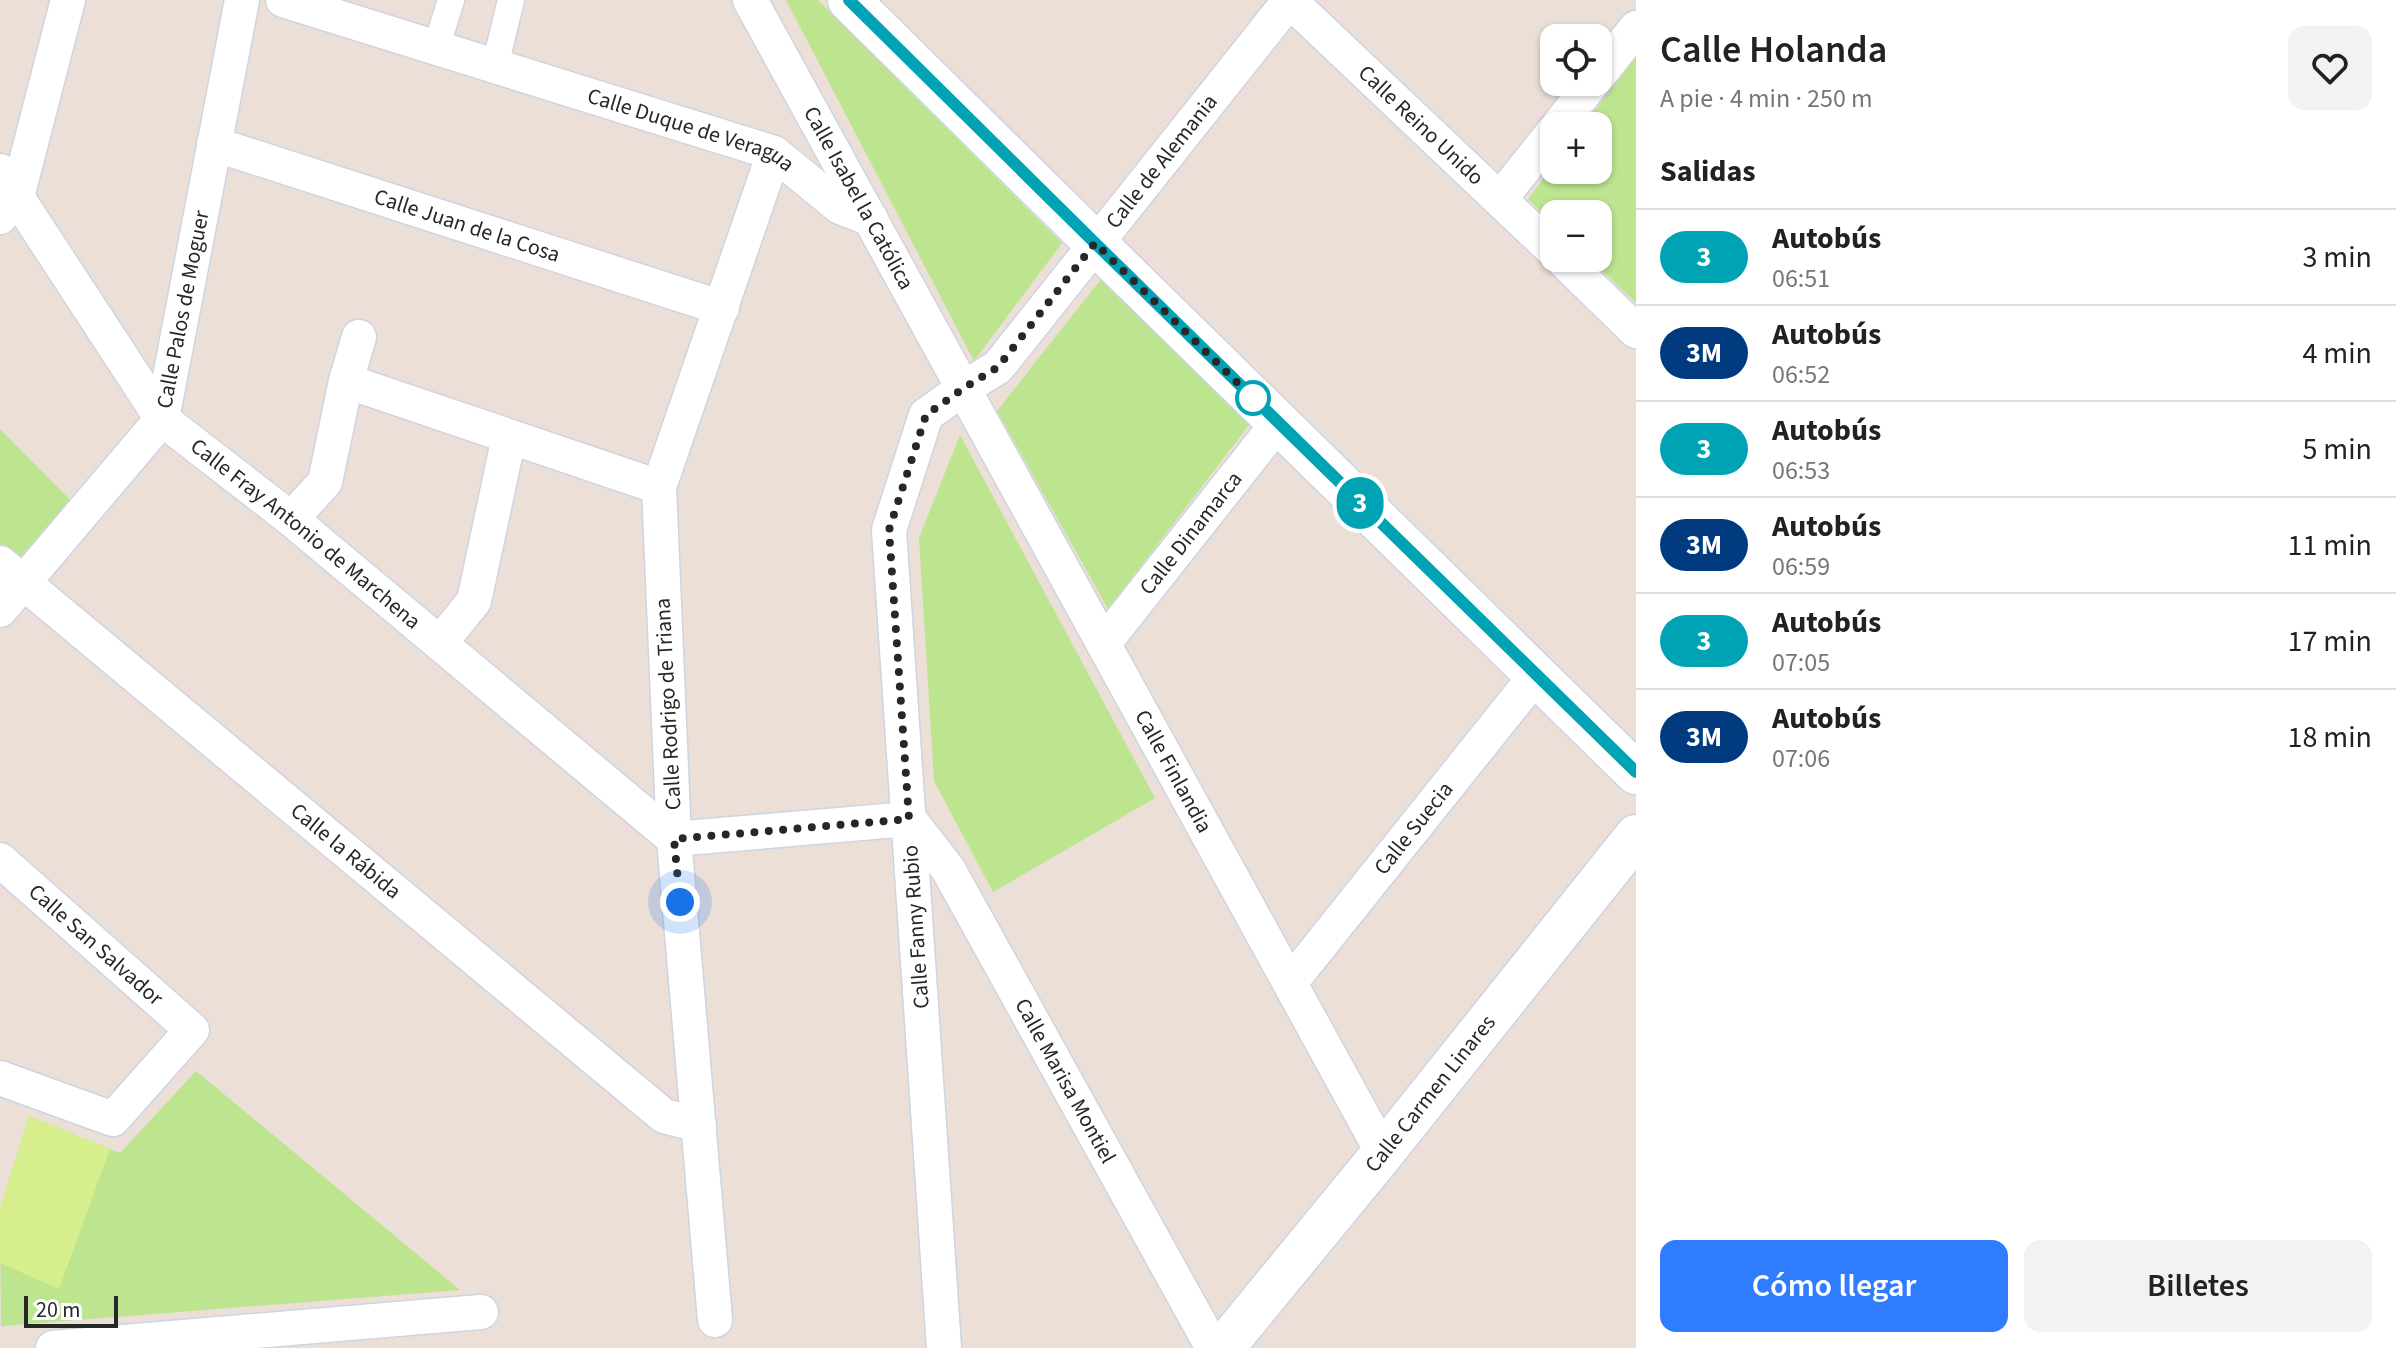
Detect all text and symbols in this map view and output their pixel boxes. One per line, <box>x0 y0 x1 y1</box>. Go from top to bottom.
text: Calle Holanda <box>1660 23 1887 77</box>
map controls <box>1540 24 1612 272</box>
button: locate <box>1540 24 1612 96</box>
button: heart <box>2288 26 2372 110</box>
street label: Calle Reino Unido <box>1351 57 1491 193</box>
street label: Calle Duque de Veragua <box>583 80 801 179</box>
text: A pie · 4 min · 250 m <box>1660 80 1873 117</box>
street label: Calle de Alemania <box>1098 87 1225 236</box>
street label: Calle Isabel la Católica <box>795 101 922 296</box>
button: + <box>1540 112 1612 184</box>
text: Salidas <box>1660 150 1756 193</box>
street label: Calle Juan de la Cosa <box>370 181 564 271</box>
button: − <box>1540 200 1612 272</box>
street label: Calle Palos de Moguer <box>148 207 218 411</box>
text: Autobús <box>1772 217 1881 260</box>
text: 3 min <box>2302 236 2372 279</box>
text: 3 <box>1697 237 1711 277</box>
text: 06:51 <box>1772 260 1830 297</box>
text: Autobús <box>1772 313 1881 356</box>
text: 4 min <box>2302 332 2372 375</box>
text: 3M <box>1686 333 1722 373</box>
text: 06:52 <box>1772 356 1830 393</box>
unlabelled marker <box>1236 381 1270 415</box>
text: Autobús <box>1772 409 1881 452</box>
text: 5 min <box>2302 428 2372 471</box>
text: 3 <box>1697 429 1711 469</box>
street label: Calle Fray Antonio de Marchena <box>183 431 428 637</box>
text: 06:53 <box>1772 452 1830 489</box>
street label: Calle Dinamarca <box>1132 464 1250 602</box>
line badge: 3 <box>1334 477 1386 529</box>
text: 3 <box>1353 483 1367 523</box>
text: Autobús <box>1772 505 1881 548</box>
text: 11 min <box>2288 524 2372 567</box>
text: 3M <box>1686 525 1722 565</box>
text: 06:59 <box>1772 548 1830 585</box>
street label: Calle Rodrigo de Triana <box>646 597 690 811</box>
text: Autobús <box>1772 601 1881 644</box>
text: 17 min <box>2288 620 2372 663</box>
text: 3 <box>1697 621 1711 661</box>
text: 07:05 <box>1772 644 1830 681</box>
text: Autobús <box>1772 697 1881 740</box>
street label: Calle Finlandia <box>1127 704 1220 839</box>
text: 18 min <box>2288 716 2372 759</box>
text: 3M <box>1686 717 1722 757</box>
text: 07:06 <box>1772 740 1830 777</box>
street label: Calle Suecia <box>1366 775 1461 882</box>
street label: Calle la Rábida <box>283 795 408 907</box>
street label: Calle Fanny Rubio <box>894 844 938 1010</box>
street label: Calle San Salvador <box>21 876 171 1014</box>
your location <box>660 882 700 922</box>
street label: Calle Marisa Montiel <box>1007 992 1124 1169</box>
street label: Calle Carmen Linares <box>1357 1008 1503 1180</box>
button: Cómo llegar <box>1660 1240 2008 1332</box>
button: Billetes <box>2024 1240 2372 1332</box>
scale bar <box>24 1292 118 1328</box>
text: 20 m <box>36 1294 81 1326</box>

